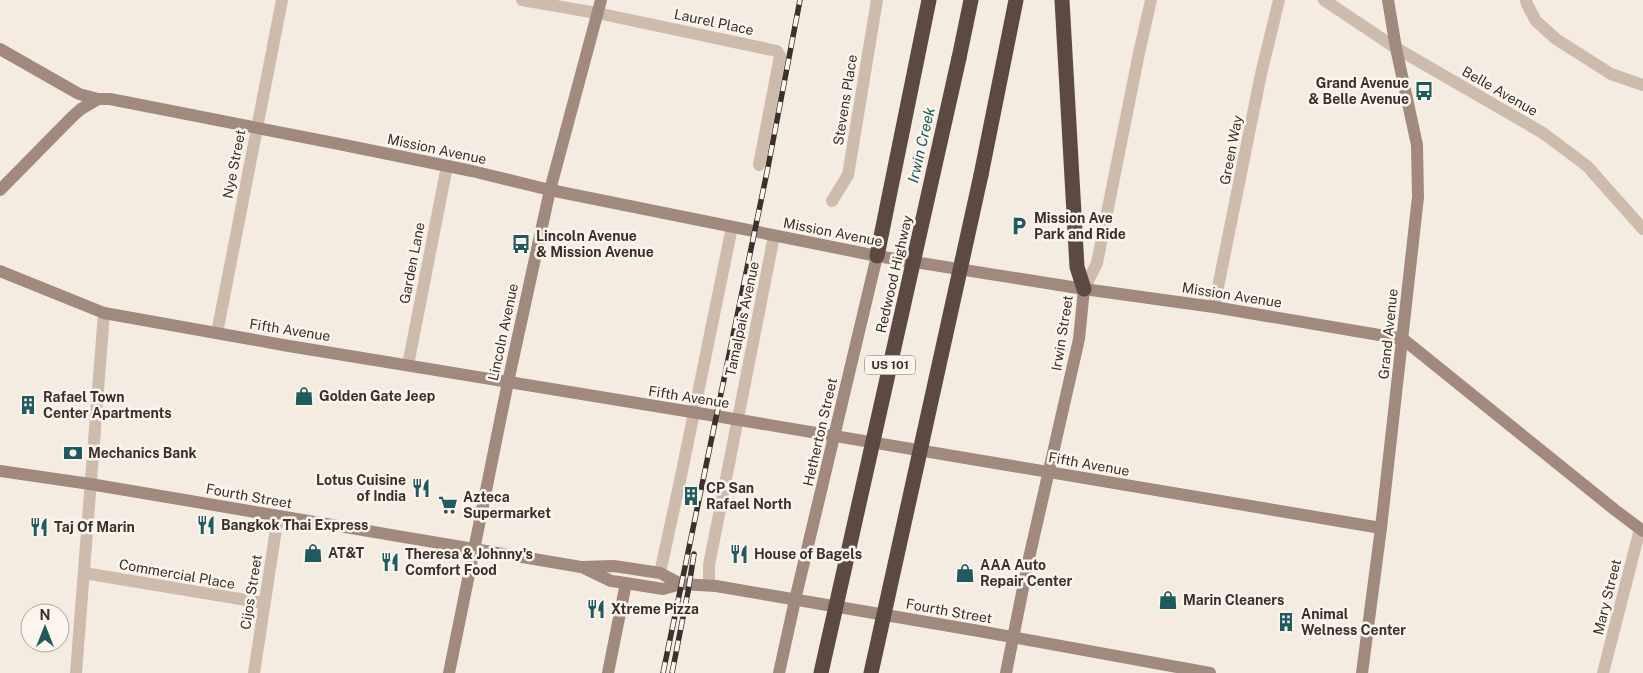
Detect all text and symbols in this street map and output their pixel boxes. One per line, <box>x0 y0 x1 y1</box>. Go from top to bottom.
street label: Laurel Place <box>673 6 755 38</box>
street label: Stevens Place <box>830 53 860 147</box>
street label: Belle Avenue <box>1459 63 1541 119</box>
place label: Grand Avenue & Belle Avenue <box>1308 75 1409 107</box>
bus stop icon: Grand Avenue & Belle Avenue <box>1413 80 1435 102</box>
water label: Irwin Creek <box>904 105 938 184</box>
street label: Green Way <box>1216 113 1246 186</box>
street label: Nye Street <box>219 128 249 200</box>
street label: Mission Avenue <box>386 131 488 167</box>
place label: Mission Ave Park and Ride <box>1034 210 1126 242</box>
street label: Redwood Highway <box>873 213 915 334</box>
street label: Mission Avenue <box>782 215 884 249</box>
parking icon: Mission Ave Park and Ride <box>1008 215 1030 237</box>
street label: Garden Lane <box>396 221 428 305</box>
place label: Lincoln Avenue & Mission Avenue <box>536 228 654 260</box>
bus stop icon: Lincoln Avenue & Mission Avenue <box>510 233 532 255</box>
street label: Tamalpais Avenue <box>722 260 762 378</box>
street label: Mission Avenue <box>1181 279 1283 311</box>
street label: Lincoln Avenue <box>485 282 521 382</box>
street label: Grand Avenue <box>1375 288 1401 380</box>
street label: Irwin Street <box>1048 294 1076 372</box>
street label: Fifth Avenue <box>248 316 332 344</box>
road number: US 101 <box>865 356 915 374</box>
street label: Hetherton Street <box>800 376 840 488</box>
street label: Fifth Avenue <box>647 383 731 411</box>
shop icon: Golden Gate Jeep <box>293 385 315 407</box>
place label: Golden Gate Jeep <box>319 388 435 404</box>
place label: Rafael Town Center Apartments <box>43 389 172 421</box>
building icon: Rafael Town Center Apartments <box>17 394 39 416</box>
bank icon: Mechanics Bank <box>62 442 84 464</box>
place label: Mechanics Bank <box>88 445 197 461</box>
street label: Fifth Avenue <box>1047 449 1131 479</box>
place label: Lotus Cuisine of India <box>316 472 406 504</box>
restaurant icon: Lotus Cuisine of India <box>410 477 432 499</box>
place label: CP San Rafael North <box>706 480 792 512</box>
street label: Fourth Street <box>205 481 293 511</box>
building icon: CP San Rafael North <box>680 485 702 507</box>
place label: Azteca Supermarket <box>463 489 551 521</box>
supermarket icon: Azteca Supermarket <box>437 494 459 516</box>
restaurant icon: Bangkok Thai Express <box>195 514 217 536</box>
restaurant icon: Taj Of Marin <box>28 516 50 538</box>
place label: Bangkok Thai Express <box>221 517 368 533</box>
place label: Taj Of Marin <box>54 519 135 535</box>
shop icon: AT&T <box>302 542 324 564</box>
restaurant icon: House of Bagels <box>728 543 750 565</box>
place label: AT&T <box>328 545 365 561</box>
place label: Theresa & Johnny's Comfort Food <box>405 546 533 578</box>
place label: House of Bagels <box>754 546 862 562</box>
restaurant icon: Theresa & Johnny's Comfort Food <box>379 551 401 573</box>
street label: Cijos Street <box>237 553 265 631</box>
street label: Commercial Place <box>118 556 236 592</box>
place label: AAA Auto Repair Center <box>980 557 1073 589</box>
street label: Mary Street <box>1590 557 1624 637</box>
shop icon: AAA Auto Repair Center <box>954 562 976 584</box>
shop icon: Marin Cleaners <box>1157 589 1179 611</box>
place label: Marin Cleaners <box>1183 592 1284 608</box>
street label: Fourth Street <box>905 596 993 626</box>
restaurant icon: Xtreme Pizza <box>585 598 607 620</box>
place label: Xtreme Pizza <box>611 601 699 617</box>
north arrow <box>20 603 70 653</box>
place label: Animal Welness Center <box>1301 606 1406 638</box>
text: N <box>40 607 50 623</box>
building icon: Animal Welness Center <box>1275 611 1297 633</box>

